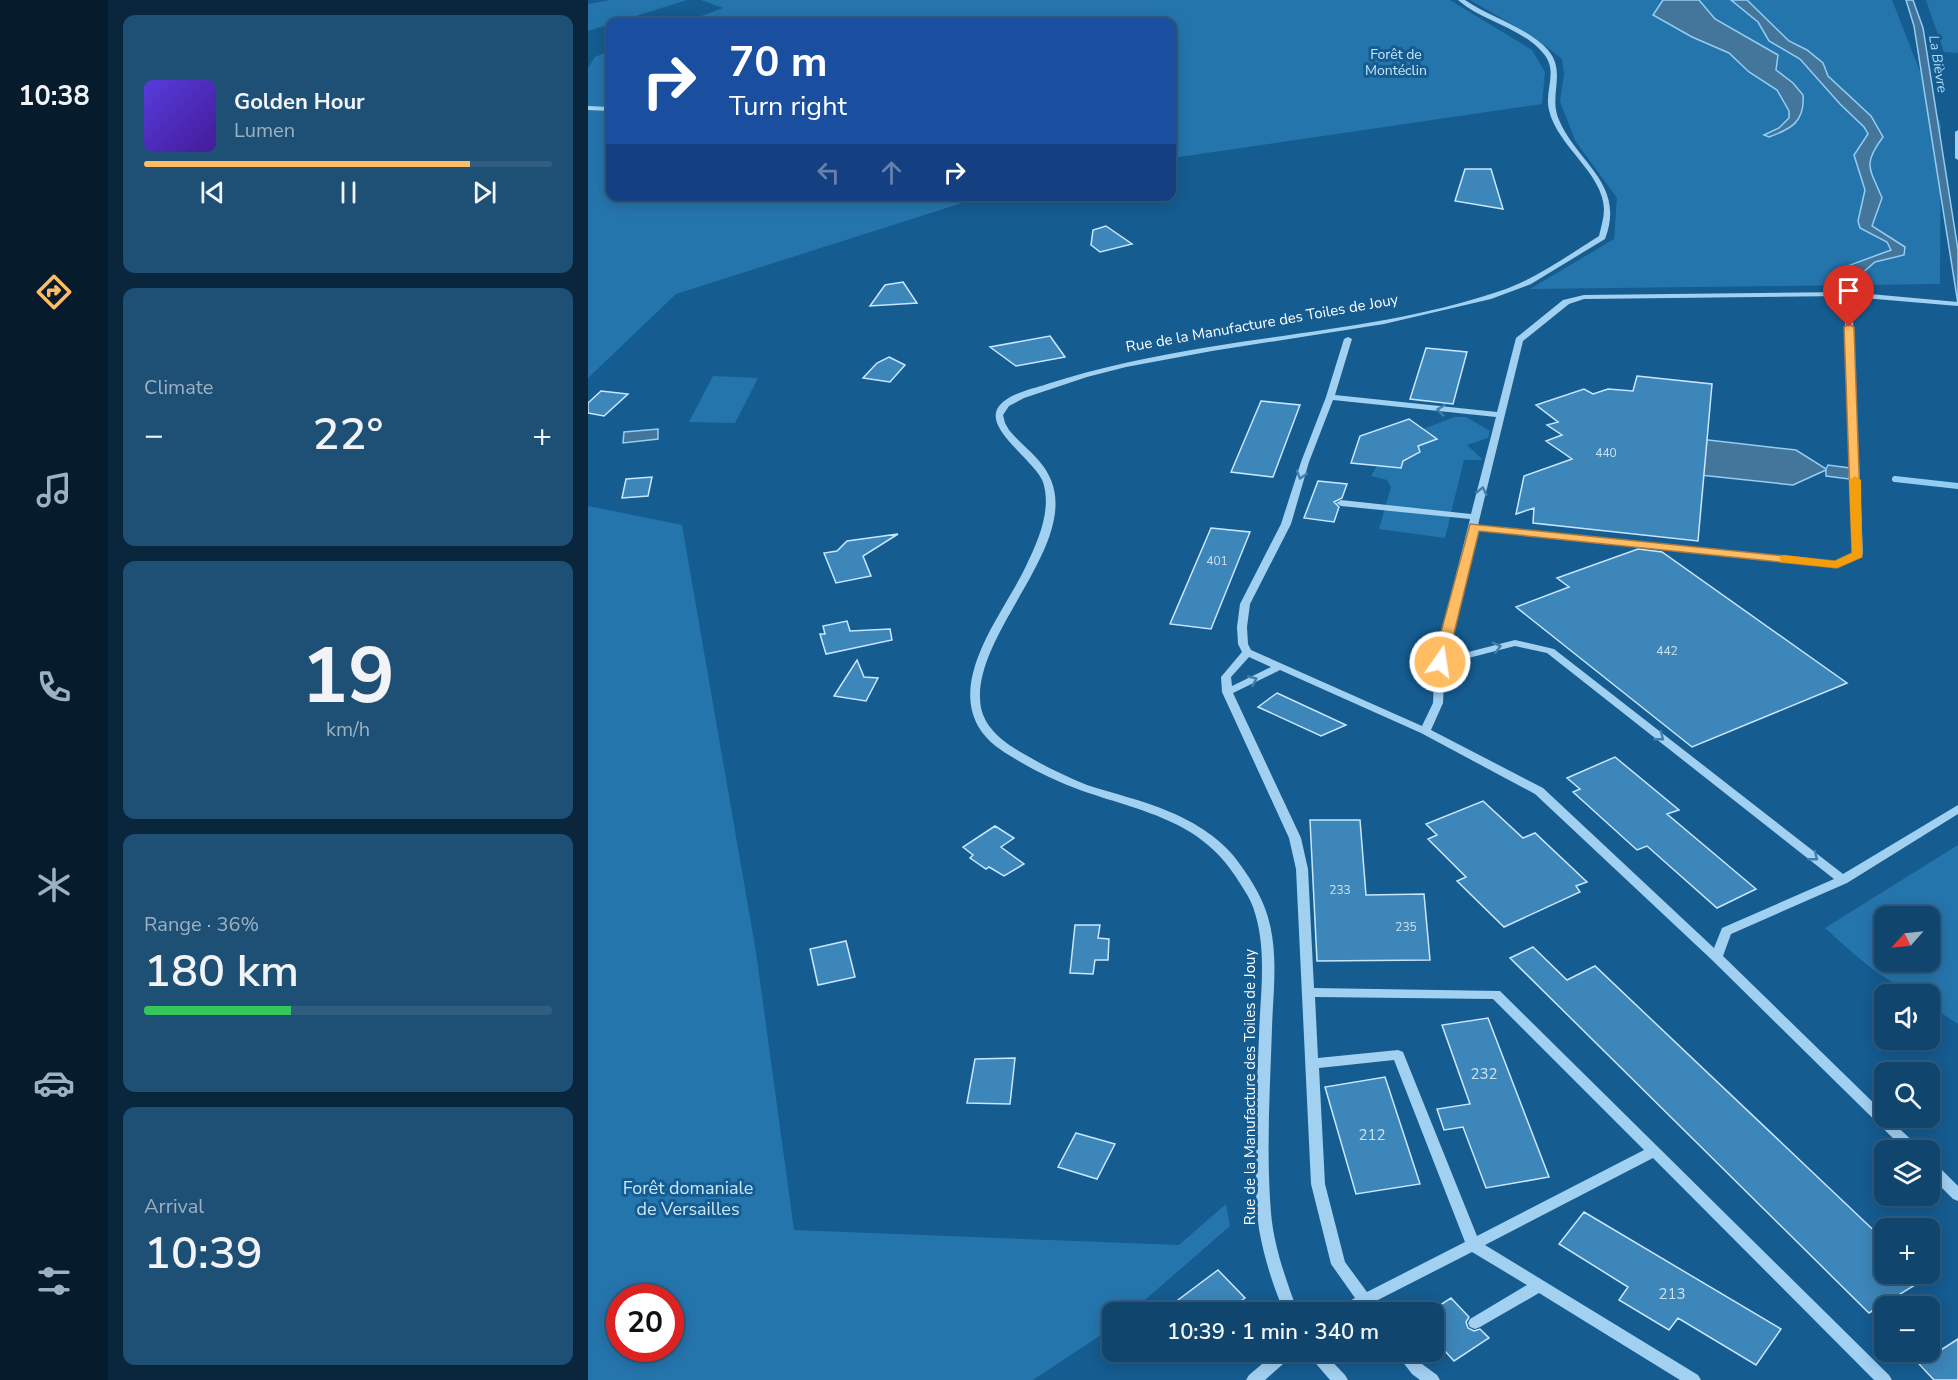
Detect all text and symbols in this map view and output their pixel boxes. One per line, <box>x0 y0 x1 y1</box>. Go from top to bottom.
text: 70 m <box>729 34 828 91</box>
water label: La Bièvre <box>1924 34 1952 95</box>
icon: right <box>630 42 708 120</box>
park label: Forêt de Montéclin <box>1365 45 1427 80</box>
text: 10:38 <box>18 78 90 115</box>
text: Golden Hour <box>234 87 365 117</box>
text: Turn right <box>729 88 847 125</box>
text: Lumen <box>234 117 295 144</box>
icon: left <box>812 156 845 189</box>
icon: ahead <box>875 156 908 189</box>
icon: right <box>938 156 971 189</box>
icon: previous <box>196 176 229 209</box>
icon: pause <box>332 176 365 209</box>
icon: next <box>468 176 501 209</box>
pin <box>1823 265 1874 327</box>
icon: directions <box>33 271 75 313</box>
icon: arrive <box>1832 274 1865 307</box>
street label: Rue de la Manufacture des Toiles de Jouy <box>1124 289 1400 357</box>
text: Climate <box>144 374 213 401</box>
text: 22° <box>313 404 383 465</box>
one-way arrow <box>1437 404 1446 417</box>
text: − <box>144 413 164 458</box>
text: + <box>532 413 552 458</box>
house number: 440 <box>1595 445 1617 461</box>
icon: music <box>33 469 75 511</box>
one-way arrow <box>1296 469 1308 480</box>
one-way arrow <box>1475 486 1488 496</box>
house number: 401 <box>1206 553 1228 569</box>
text: 19 <box>301 623 395 730</box>
position arrow <box>1408 630 1472 694</box>
one-way arrow <box>1492 642 1502 655</box>
house number: 442 <box>1656 643 1678 659</box>
icon: phone <box>33 666 75 708</box>
one-way arrow <box>1247 675 1258 687</box>
text: km/h <box>326 716 370 743</box>
one-way arrow <box>1654 730 1665 741</box>
one-way arrow <box>1807 850 1818 861</box>
icon: climate <box>33 864 75 906</box>
house number: 233 <box>1329 882 1351 898</box>
north arrow <box>1874 906 1940 972</box>
map controls <box>1874 906 1940 1362</box>
text: Range · 36% <box>144 911 259 938</box>
house number: 235 <box>1395 919 1417 935</box>
text: 180 km <box>144 941 299 1002</box>
street label: Rue de la Manufacture des Toiles de Jouy <box>1240 949 1260 1225</box>
button: sound <box>1874 984 1940 1050</box>
icon: car <box>33 1062 75 1104</box>
button: search <box>1874 1062 1940 1128</box>
house number: 232 <box>1470 1064 1498 1084</box>
house number: 212 <box>1358 1125 1386 1145</box>
button: layers <box>1874 1140 1940 1206</box>
park label: Forêt domaniale de Versailles <box>623 1176 753 1221</box>
text: Arrival <box>144 1193 204 1220</box>
button: + <box>1874 1218 1940 1284</box>
text: 10:39 <box>144 1223 263 1284</box>
icon: filters <box>33 1260 75 1302</box>
speed limit sign: 20 <box>606 1284 684 1362</box>
house number: 213 <box>1658 1284 1686 1304</box>
button: − <box>1874 1296 1940 1362</box>
text: 10:39 · 1 min · 340 m <box>1167 1317 1379 1347</box>

